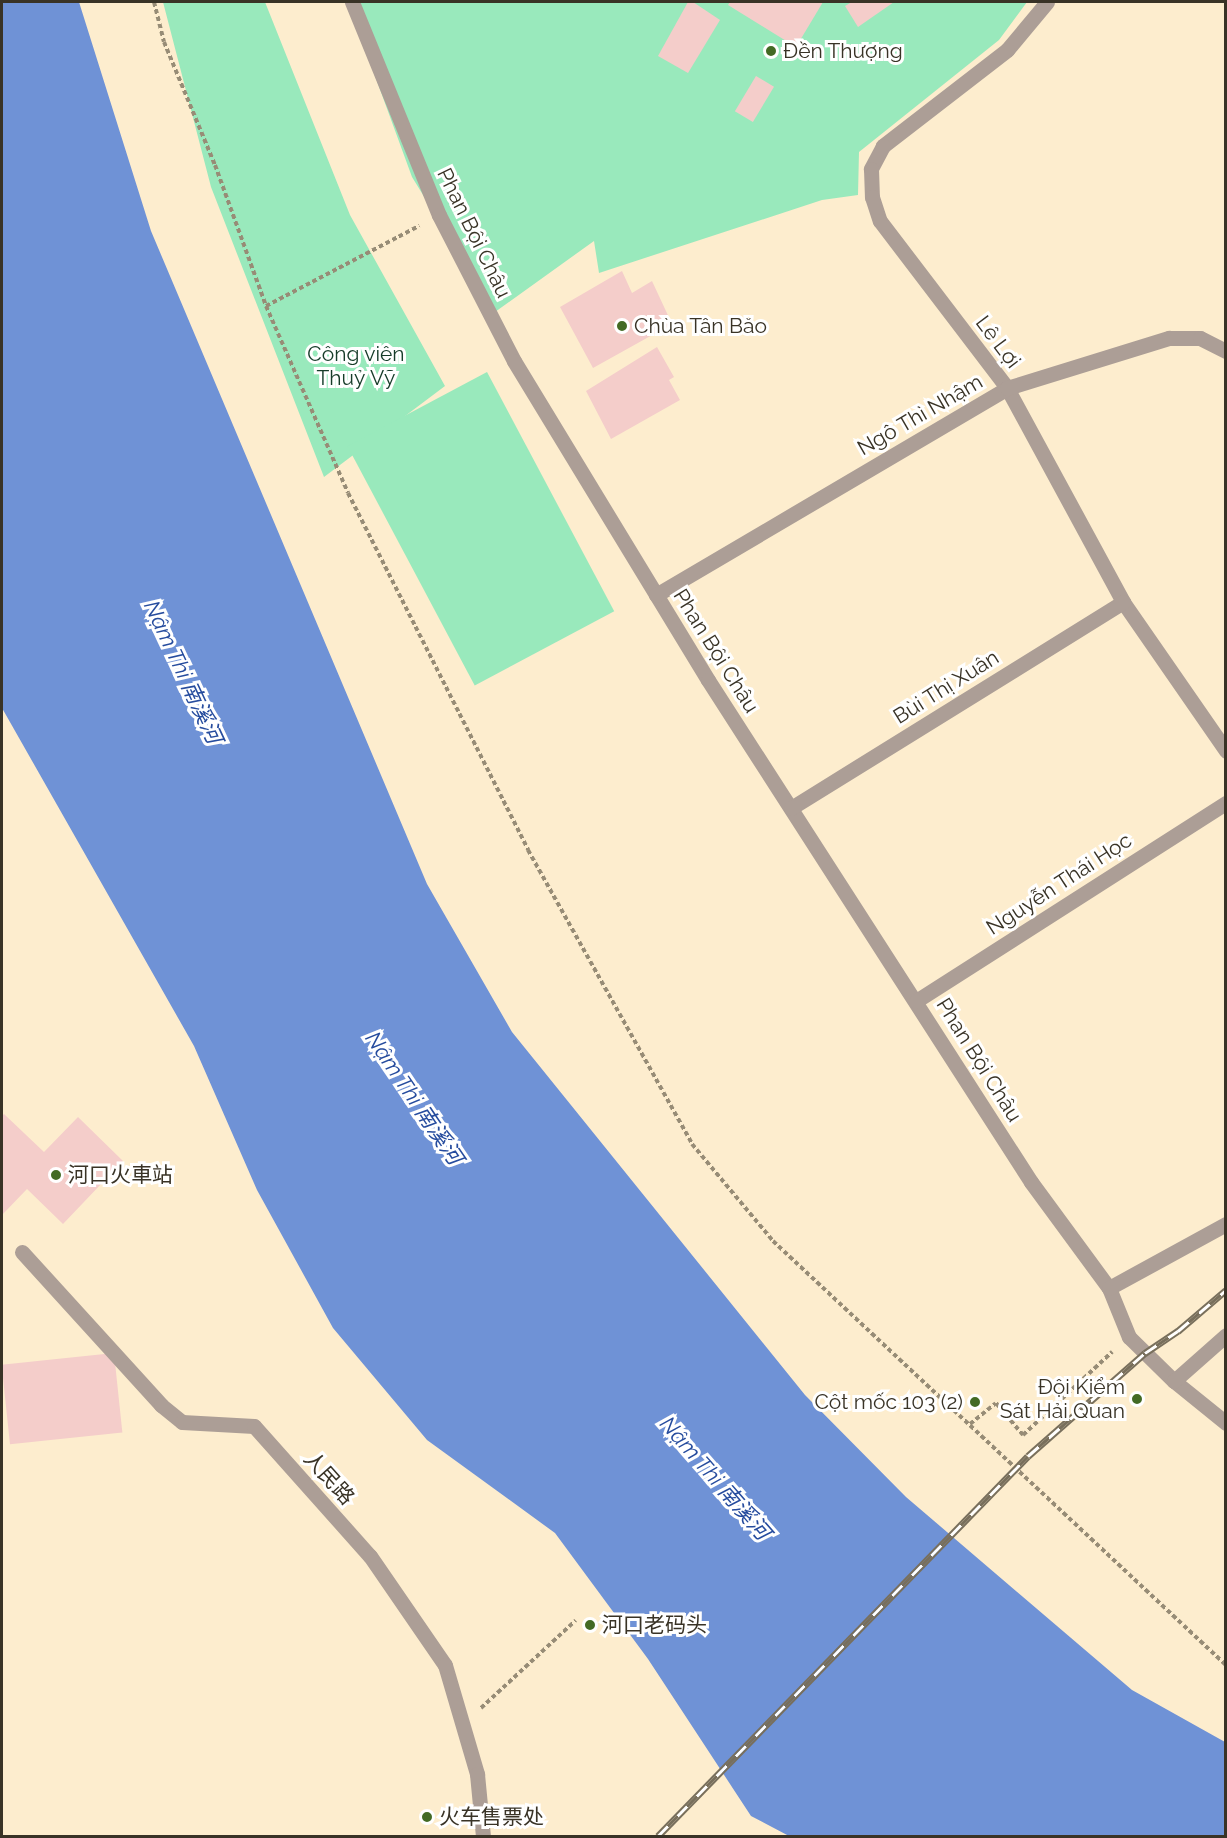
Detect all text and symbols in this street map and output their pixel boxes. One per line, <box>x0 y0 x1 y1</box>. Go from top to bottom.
place label: Đền Thượng <box>783 38 903 64</box>
marker: Đền Thượng <box>764 44 778 58</box>
street label: Phan Bội Châu <box>432 164 516 302</box>
street label: Lê Lợi <box>970 311 1026 373</box>
place label: Chùa Tân Băo <box>634 313 768 339</box>
marker: Chùa Tân Băo <box>615 319 629 333</box>
park label: Công viên Thuỷ Vỹ <box>307 341 405 391</box>
street label: Ngô Thì Nhậm <box>853 369 987 461</box>
street label: Phan Bội Châu <box>668 584 764 718</box>
water label: Nậm Thi 南溪河 <box>138 596 228 748</box>
street label: Bùi Thị Xuân <box>888 644 1004 730</box>
street label: Nguyễn Thái Học <box>981 828 1137 940</box>
street label: Phan Bội Châu <box>931 993 1027 1127</box>
water label: Nậm Thi 南溪河 <box>360 1026 468 1170</box>
place label: 河口火車站 <box>68 1162 173 1188</box>
marker: 河口火車站 <box>49 1168 63 1182</box>
place label: Đội Kiểm Sát Hải Quan <box>1000 1374 1125 1424</box>
place label: Cột mốc 103 (2) <box>814 1389 963 1415</box>
marker: Đội Kiểm Sát Hải Quan <box>1130 1392 1144 1406</box>
marker: Cột mốc 103 (2) <box>968 1395 982 1409</box>
water label: Nậm Thi 南溪河 <box>654 1411 776 1545</box>
street label: 人民路 <box>299 1446 359 1510</box>
place label: 河口老码头 <box>602 1612 707 1638</box>
marker: 河口老码头 <box>583 1618 597 1632</box>
place label: 火车售票处 <box>439 1804 544 1830</box>
marker: 火车售票处 <box>420 1810 434 1824</box>

